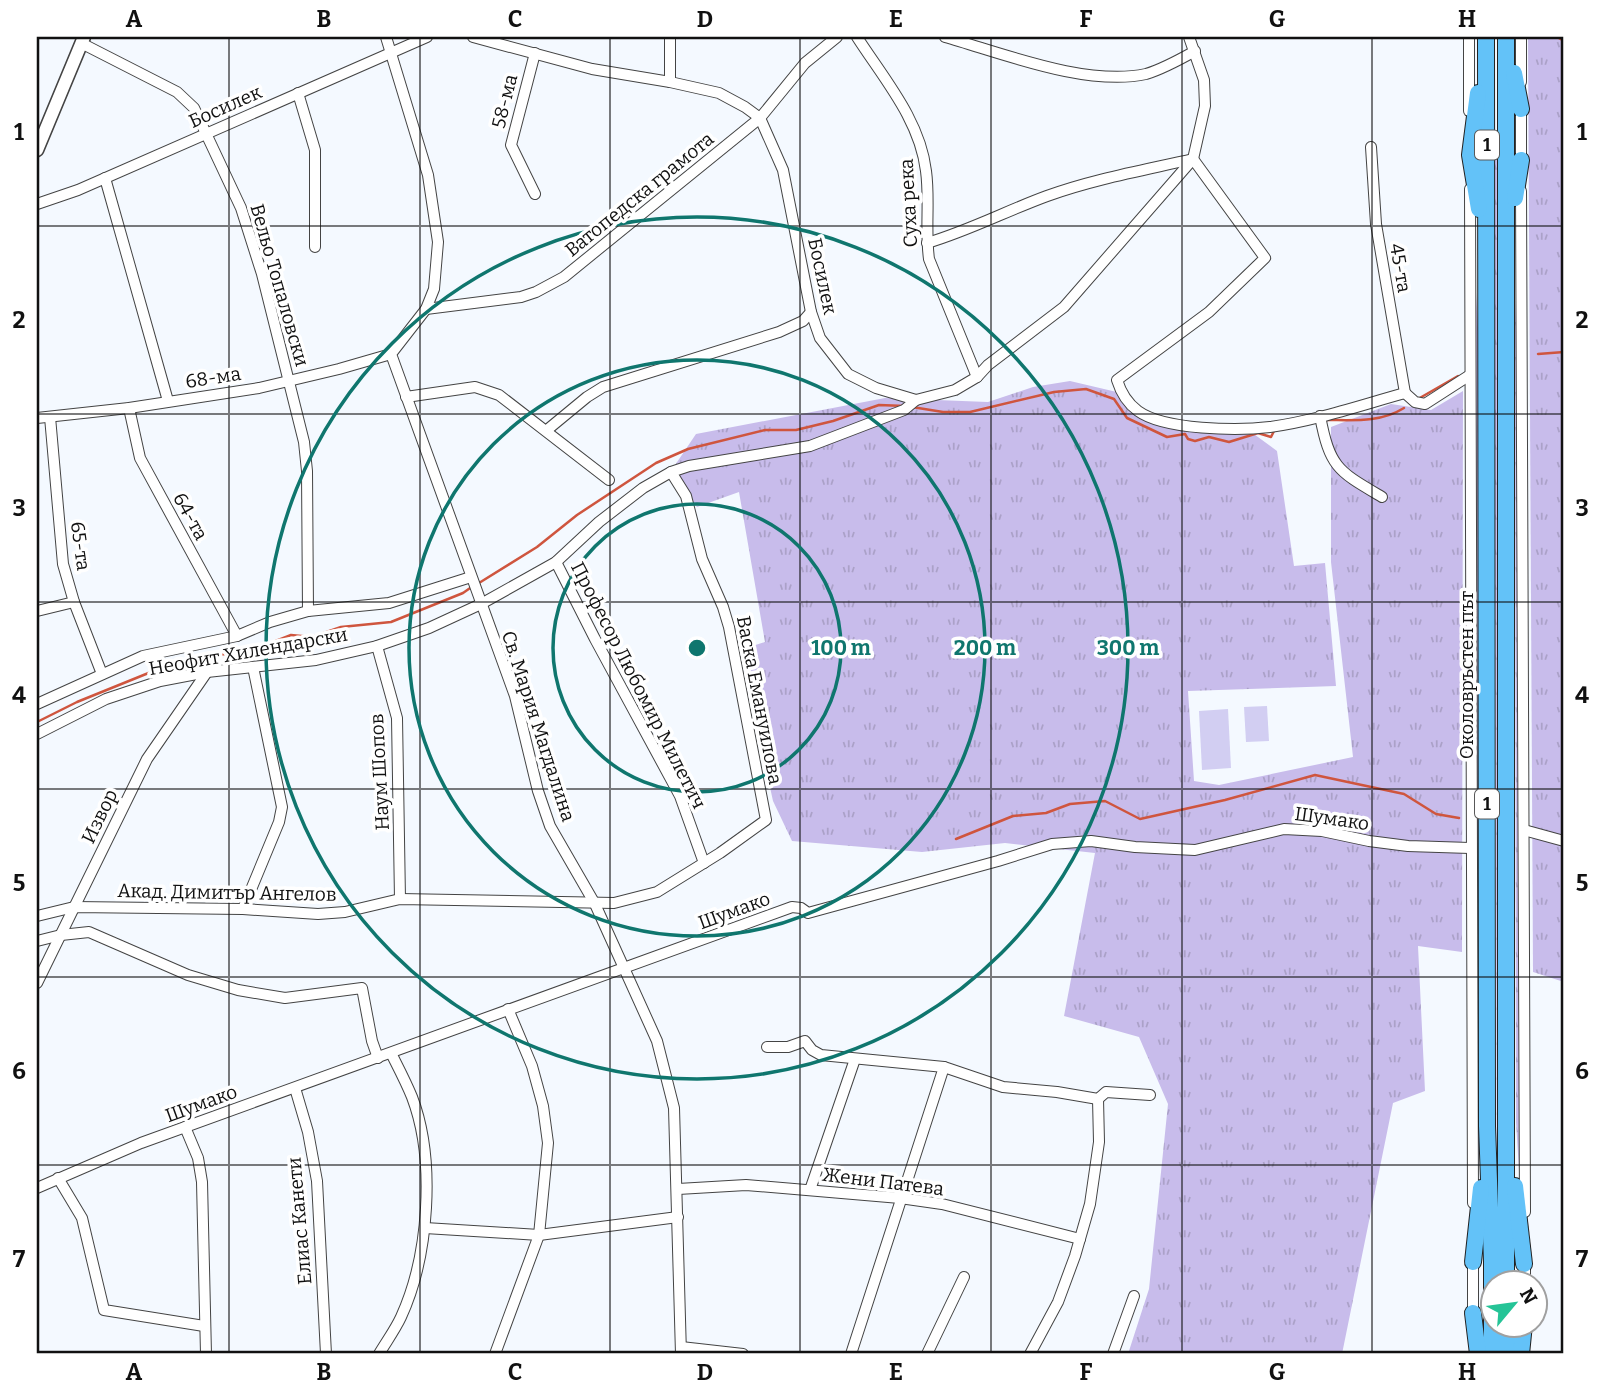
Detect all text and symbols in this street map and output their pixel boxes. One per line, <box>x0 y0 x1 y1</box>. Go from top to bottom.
text: A <box>126 5 143 33</box>
text: B <box>317 5 331 33</box>
text: C <box>508 5 522 33</box>
text: D <box>697 5 713 33</box>
text: E <box>889 5 903 33</box>
text: F <box>1080 5 1093 33</box>
text: G <box>1269 5 1286 33</box>
text: H <box>1458 5 1476 33</box>
street label: 58-ма <box>487 71 522 131</box>
street label: Босилек <box>185 80 266 133</box>
text: 1 <box>14 118 24 146</box>
text: 1 <box>1577 118 1587 146</box>
street label: Ватопедска грамота <box>560 127 719 261</box>
road number: 1 <box>1475 130 1499 160</box>
street label: Суха река <box>895 157 922 248</box>
street label: Вельо Топаловски <box>245 201 314 369</box>
street label: Босилек <box>803 236 842 317</box>
street label: 45-та <box>1385 242 1416 295</box>
text: 2 <box>13 306 26 334</box>
text: 2 <box>1576 306 1589 334</box>
street label: 68-ма <box>184 362 243 393</box>
street label: 64-та <box>168 489 213 544</box>
text: 3 <box>12 494 26 522</box>
text: 3 <box>1575 494 1589 522</box>
street label: 65-та <box>66 520 95 573</box>
street label: Професор Любомир Милетич <box>566 558 711 812</box>
street label: Околовръстен път <box>1455 591 1478 759</box>
street label: Васка Емануилова <box>732 614 787 787</box>
street label: Неофит Хилендарски <box>147 623 349 680</box>
street label: Св. Мария Магдалина <box>497 628 580 825</box>
text: 100 m <box>811 635 871 661</box>
text: 200 m <box>954 635 1016 661</box>
text: 300 m <box>1097 635 1159 661</box>
centre of rings <box>685 636 709 660</box>
text: 4 <box>12 681 26 709</box>
text: 4 <box>1575 681 1589 709</box>
street label: Наум Шопов <box>365 713 394 831</box>
street label: Извор <box>76 785 122 847</box>
road number: 1 <box>1475 790 1499 818</box>
street label: Шумако <box>1293 802 1371 835</box>
text: 5 <box>13 869 25 897</box>
text: 5 <box>1576 869 1588 897</box>
street label: Акад. Димитър Ангелов <box>117 879 337 906</box>
street label: Шумако <box>695 887 773 934</box>
text: 6 <box>12 1057 26 1085</box>
text: 6 <box>1575 1057 1589 1085</box>
street label: Шумако <box>162 1080 240 1127</box>
street label: Елиас Канети <box>282 1156 317 1286</box>
street label: Жени Патева <box>821 1163 946 1200</box>
text: 7 <box>13 1245 26 1273</box>
text: 7 <box>1576 1245 1589 1273</box>
north arrow <box>1478 1268 1548 1338</box>
text: N <box>1515 1284 1542 1308</box>
text: A <box>126 1358 143 1386</box>
text: B <box>317 1358 331 1386</box>
text: C <box>508 1358 522 1386</box>
text: D <box>697 1358 713 1386</box>
text: E <box>889 1358 903 1386</box>
text: F <box>1080 1358 1093 1386</box>
text: G <box>1269 1358 1286 1386</box>
text: H <box>1458 1358 1476 1386</box>

